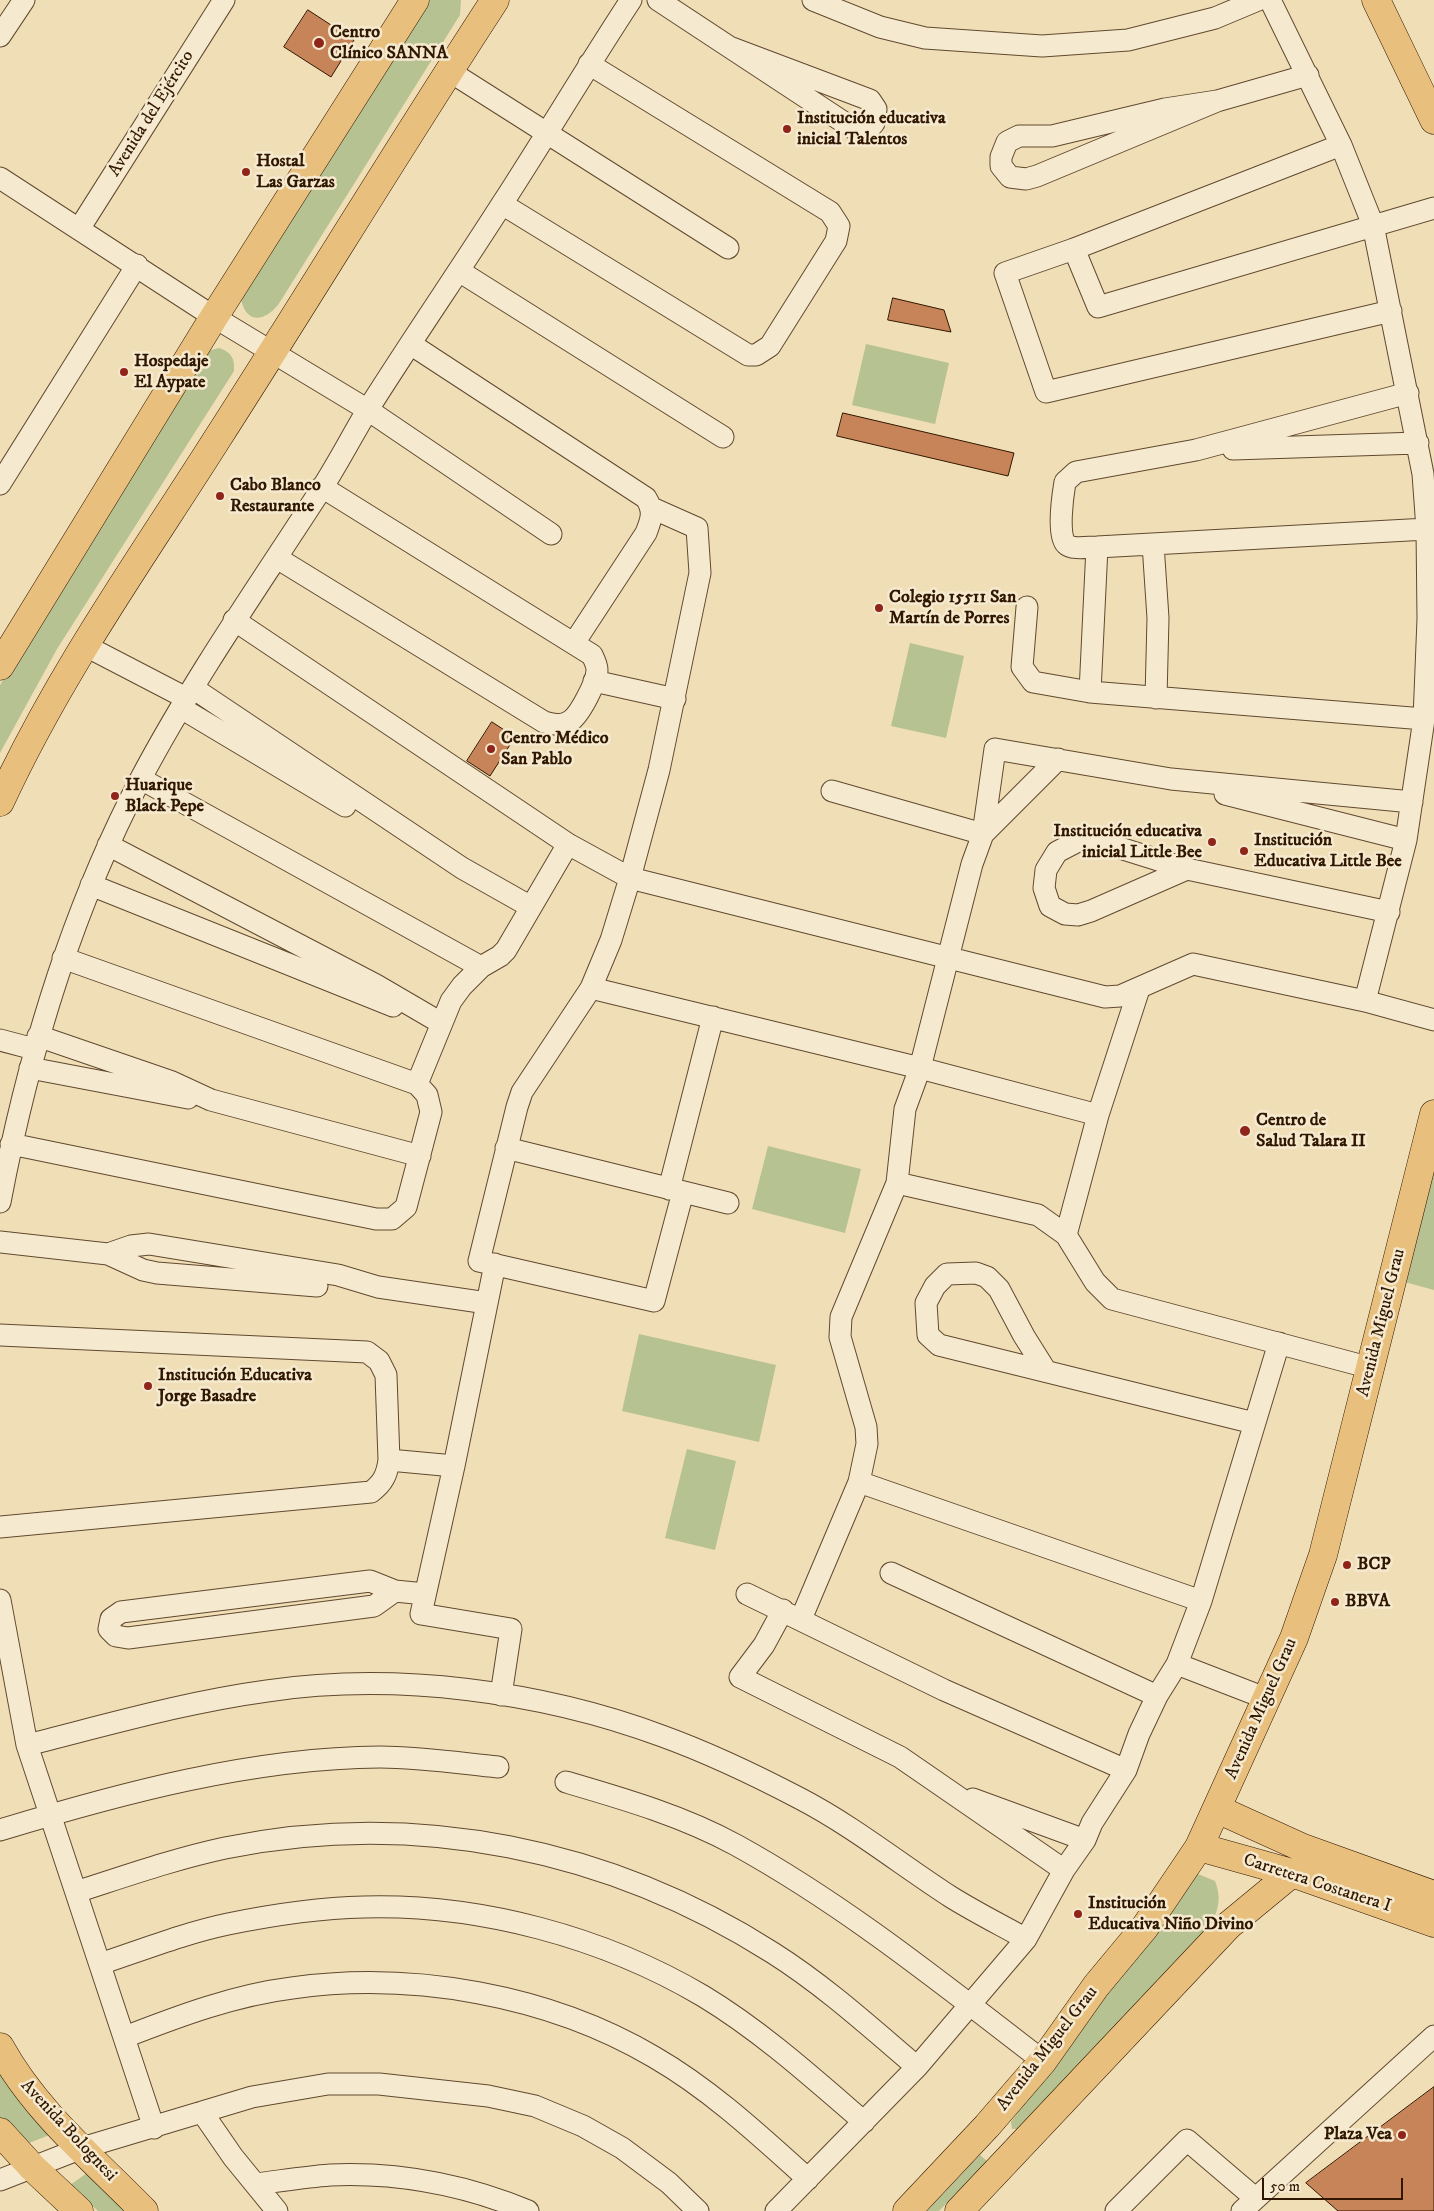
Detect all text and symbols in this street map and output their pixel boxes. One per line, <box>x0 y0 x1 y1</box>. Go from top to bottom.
place label: Centro Clínico SANNA <box>330 22 448 64</box>
marker: Centro Clínico SANNA <box>312 36 326 50</box>
street label: Avenida del Ejército <box>105 47 199 181</box>
place label: Institución educativa inicial Talentos <box>797 108 946 150</box>
marker: Institución educativa inicial Talentos <box>781 123 793 135</box>
place label: Hostal Las Garzas <box>256 151 335 193</box>
marker: Hostal Las Garzas <box>240 166 252 178</box>
place label: Hospedaje El Aypate <box>134 351 209 394</box>
marker: Hospedaje El Aypate <box>118 366 130 378</box>
place label: Cabo Blanco Restaurante <box>230 475 321 518</box>
marker: Cabo Blanco Restaurante <box>214 490 226 502</box>
place label: Colegio 15511 San Martín de Porres <box>889 587 1016 630</box>
marker: Colegio 15511 San Martín de Porres <box>873 602 885 614</box>
place label: Centro Médico San Pablo <box>501 728 609 771</box>
marker: Centro Médico San Pablo <box>485 743 497 755</box>
place label: Huarique Black Pepe <box>125 775 204 818</box>
marker: Huarique Black Pepe <box>109 790 121 802</box>
place label: Institución educativa inicial Little Bee <box>1053 821 1202 864</box>
place label: Institución Educativa Little Bee <box>1254 830 1402 872</box>
marker: Institución educativa inicial Little Bee <box>1206 836 1218 848</box>
marker: Institución Educativa Little Bee <box>1238 845 1250 857</box>
place label: Centro de Salud Talara II <box>1256 1110 1366 1152</box>
marker: Centro de Salud Talara II <box>1238 1124 1252 1138</box>
street label: Avenida Miguel Grau <box>1353 1247 1411 1399</box>
place label: Institución Educativa Jorge Basadre <box>158 1365 312 1408</box>
marker: Institución Educativa Jorge Basadre <box>142 1380 154 1392</box>
place label: BCP <box>1357 1554 1391 1576</box>
marker: BCP <box>1341 1559 1353 1571</box>
place label: BBVA <box>1345 1591 1390 1613</box>
marker: BBVA <box>1329 1596 1341 1608</box>
street label: Avenida Miguel Grau <box>1221 1635 1303 1783</box>
street label: Carretera Costanera I <box>1240 1850 1394 1918</box>
place label: Institución Educativa Niño Divino <box>1088 1893 1253 1936</box>
marker: Institución Educativa Niño Divino <box>1072 1908 1084 1920</box>
street label: Avenida Miguel Grau <box>993 1983 1103 2115</box>
street label: Avenida Bolognesi <box>15 2076 121 2186</box>
place label: Plaza Vea <box>1324 2124 1392 2146</box>
marker: Plaza Vea <box>1396 2129 1408 2141</box>
scale bar <box>1264 2168 1405 2200</box>
text: 50 m <box>1270 2177 1300 2196</box>

